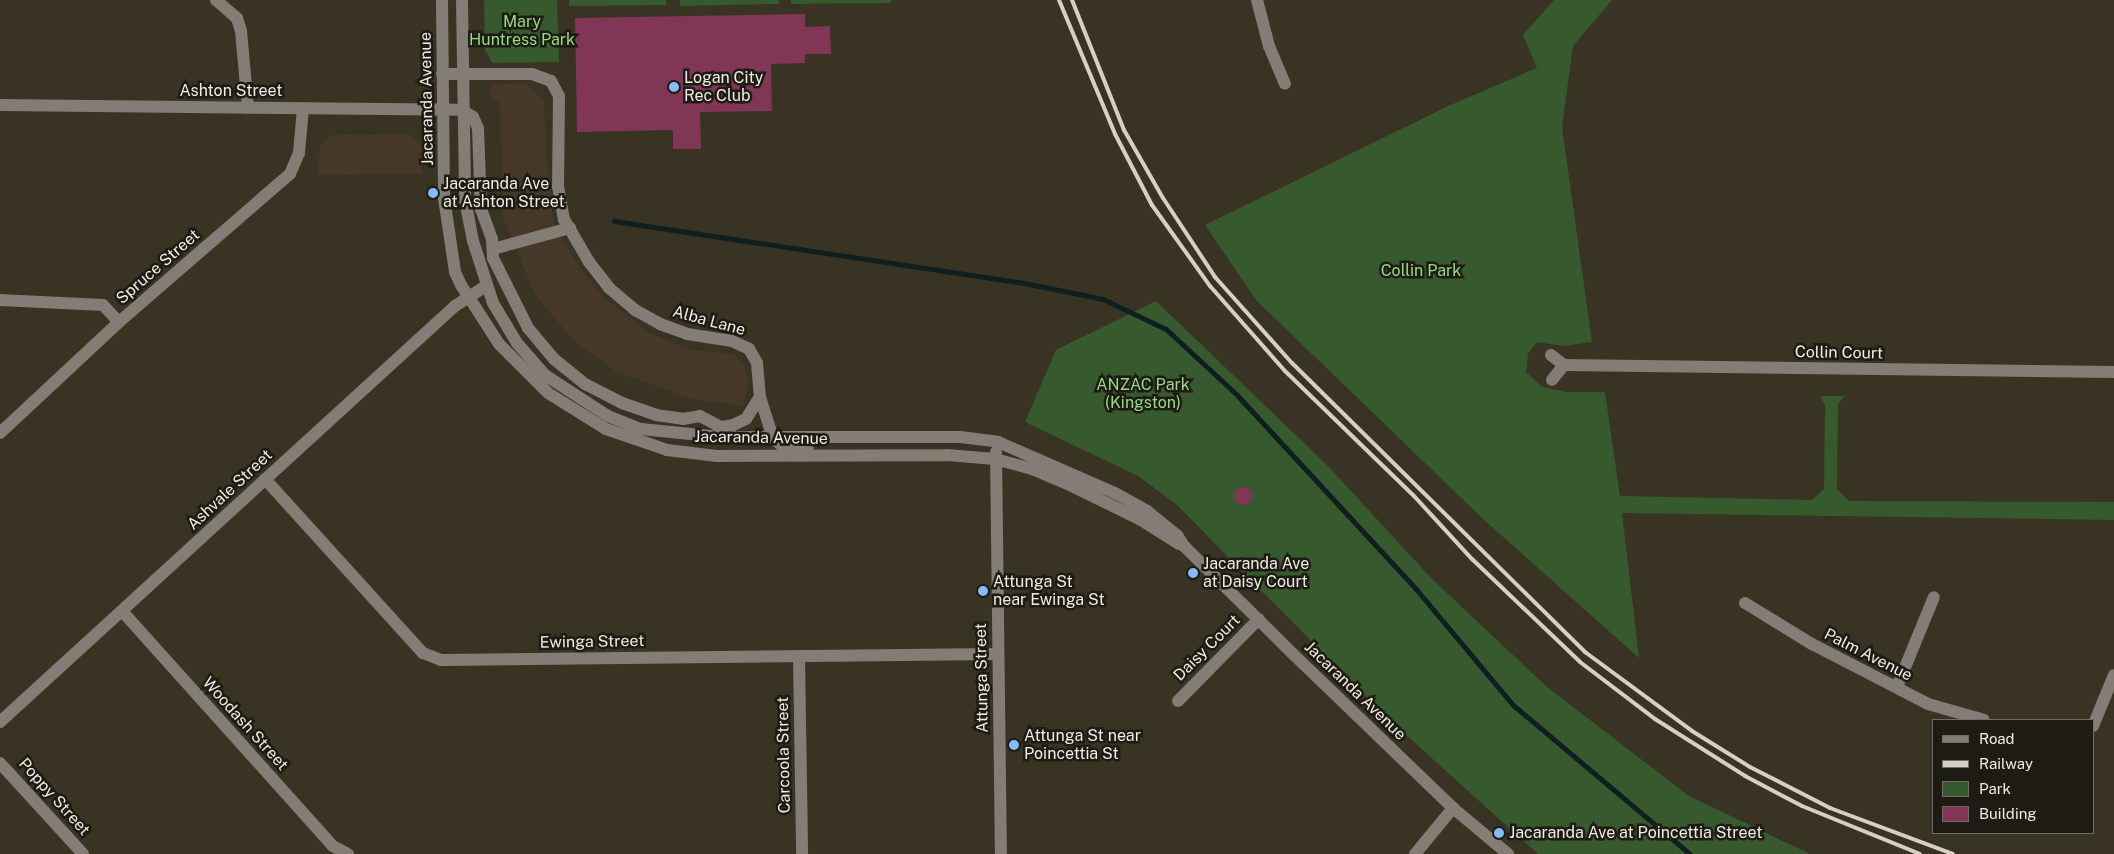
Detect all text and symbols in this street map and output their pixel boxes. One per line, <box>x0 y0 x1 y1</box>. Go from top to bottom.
park label: Mary Huntress Park <box>469 12 575 50</box>
street label: Jacaranda Avenue <box>416 32 438 166</box>
place label: Logan City Rec Club <box>684 68 763 106</box>
street label: Ashton Street <box>179 81 283 101</box>
marker: Logan City Rec Club <box>668 81 680 93</box>
place label: Jacaranda Ave at Ashton Street <box>443 174 565 212</box>
marker: Jacaranda Ave at Ashton Street <box>427 187 439 199</box>
street label: Spruce Street <box>112 226 204 308</box>
park label: Collin Park <box>1381 261 1461 281</box>
street label: Alba Lane <box>671 302 747 340</box>
street label: Collin Court <box>1795 343 1883 363</box>
park label: ANZAC Park (Kingston) <box>1096 375 1190 413</box>
street label: Jacaranda Avenue <box>694 427 828 449</box>
street label: Ashvale Street <box>184 446 276 534</box>
place label: Jacaranda Ave at Daisy Court <box>1203 554 1309 592</box>
marker: Jacaranda Ave at Daisy Court <box>1187 567 1199 579</box>
place label: Attunga St near Ewinga St <box>993 572 1105 610</box>
marker: Attunga St near Ewinga St <box>977 585 989 597</box>
street label: Daisy Court <box>1170 611 1244 685</box>
street label: Attunga Street <box>971 623 993 733</box>
street label: Palm Avenue <box>1821 625 1915 685</box>
street label: Ewinga Street <box>540 631 644 653</box>
street label: Jacaranda Avenue <box>1300 638 1410 744</box>
street label: Woodash Street <box>198 673 292 775</box>
street label: Carcoola Street <box>773 696 795 814</box>
legend <box>1932 719 2094 834</box>
place label: Attunga St near Poincettia St <box>1024 726 1141 764</box>
text: Road <box>1979 730 2015 747</box>
marker: Attunga St near Poincettia St <box>1008 739 1020 751</box>
street label: Poppy Street <box>14 754 94 840</box>
text: Railway <box>1979 755 2033 772</box>
text: Park <box>1979 780 2011 797</box>
text: Building <box>1979 805 2037 822</box>
place label: Jacaranda Ave at Poincettia Street <box>1509 823 1763 843</box>
marker: Jacaranda Ave at Poincettia Street <box>1493 827 1505 839</box>

